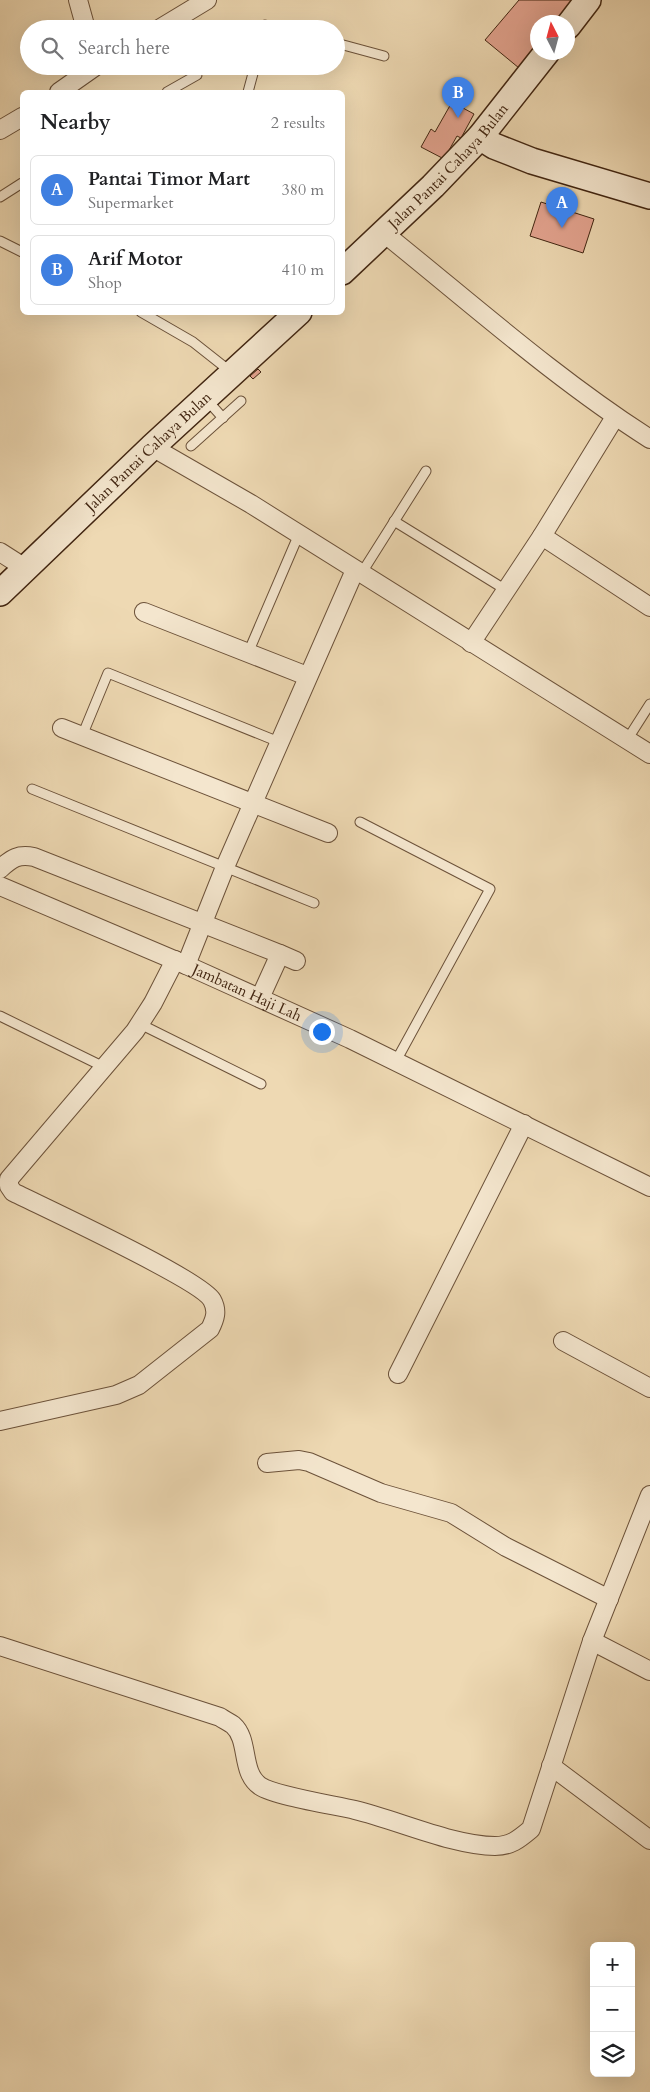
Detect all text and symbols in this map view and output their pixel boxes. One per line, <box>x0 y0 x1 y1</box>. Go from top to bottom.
north arrow <box>530 15 575 60</box>
search box <box>20 20 345 75</box>
icon: search <box>38 34 66 62</box>
text: Search here <box>78 35 170 61</box>
pin: B <box>442 77 474 118</box>
street label: Jalan Pantai Cahaya Bulan <box>382 99 513 235</box>
text: Nearby <box>40 108 111 137</box>
text: 2 results <box>271 112 325 134</box>
text: Pantai Timor Mart <box>88 166 250 192</box>
text: A <box>51 179 63 201</box>
text: 380 m <box>282 179 324 201</box>
pin: A <box>546 187 578 228</box>
text: Supermarket <box>88 192 174 214</box>
text: Arif Motor <box>88 246 182 272</box>
text: B <box>51 259 63 281</box>
text: 410 m <box>282 259 324 281</box>
text: Shop <box>88 272 122 294</box>
street label: Jalan Pantai Cahaya Bulan <box>80 387 216 517</box>
street label: Jambatan Haji Lah <box>187 958 306 1026</box>
your location <box>309 1019 335 1045</box>
map controls <box>590 1942 635 2077</box>
button: + <box>590 1942 635 1987</box>
button: − <box>590 1987 635 2032</box>
button: layers <box>590 2032 635 2077</box>

